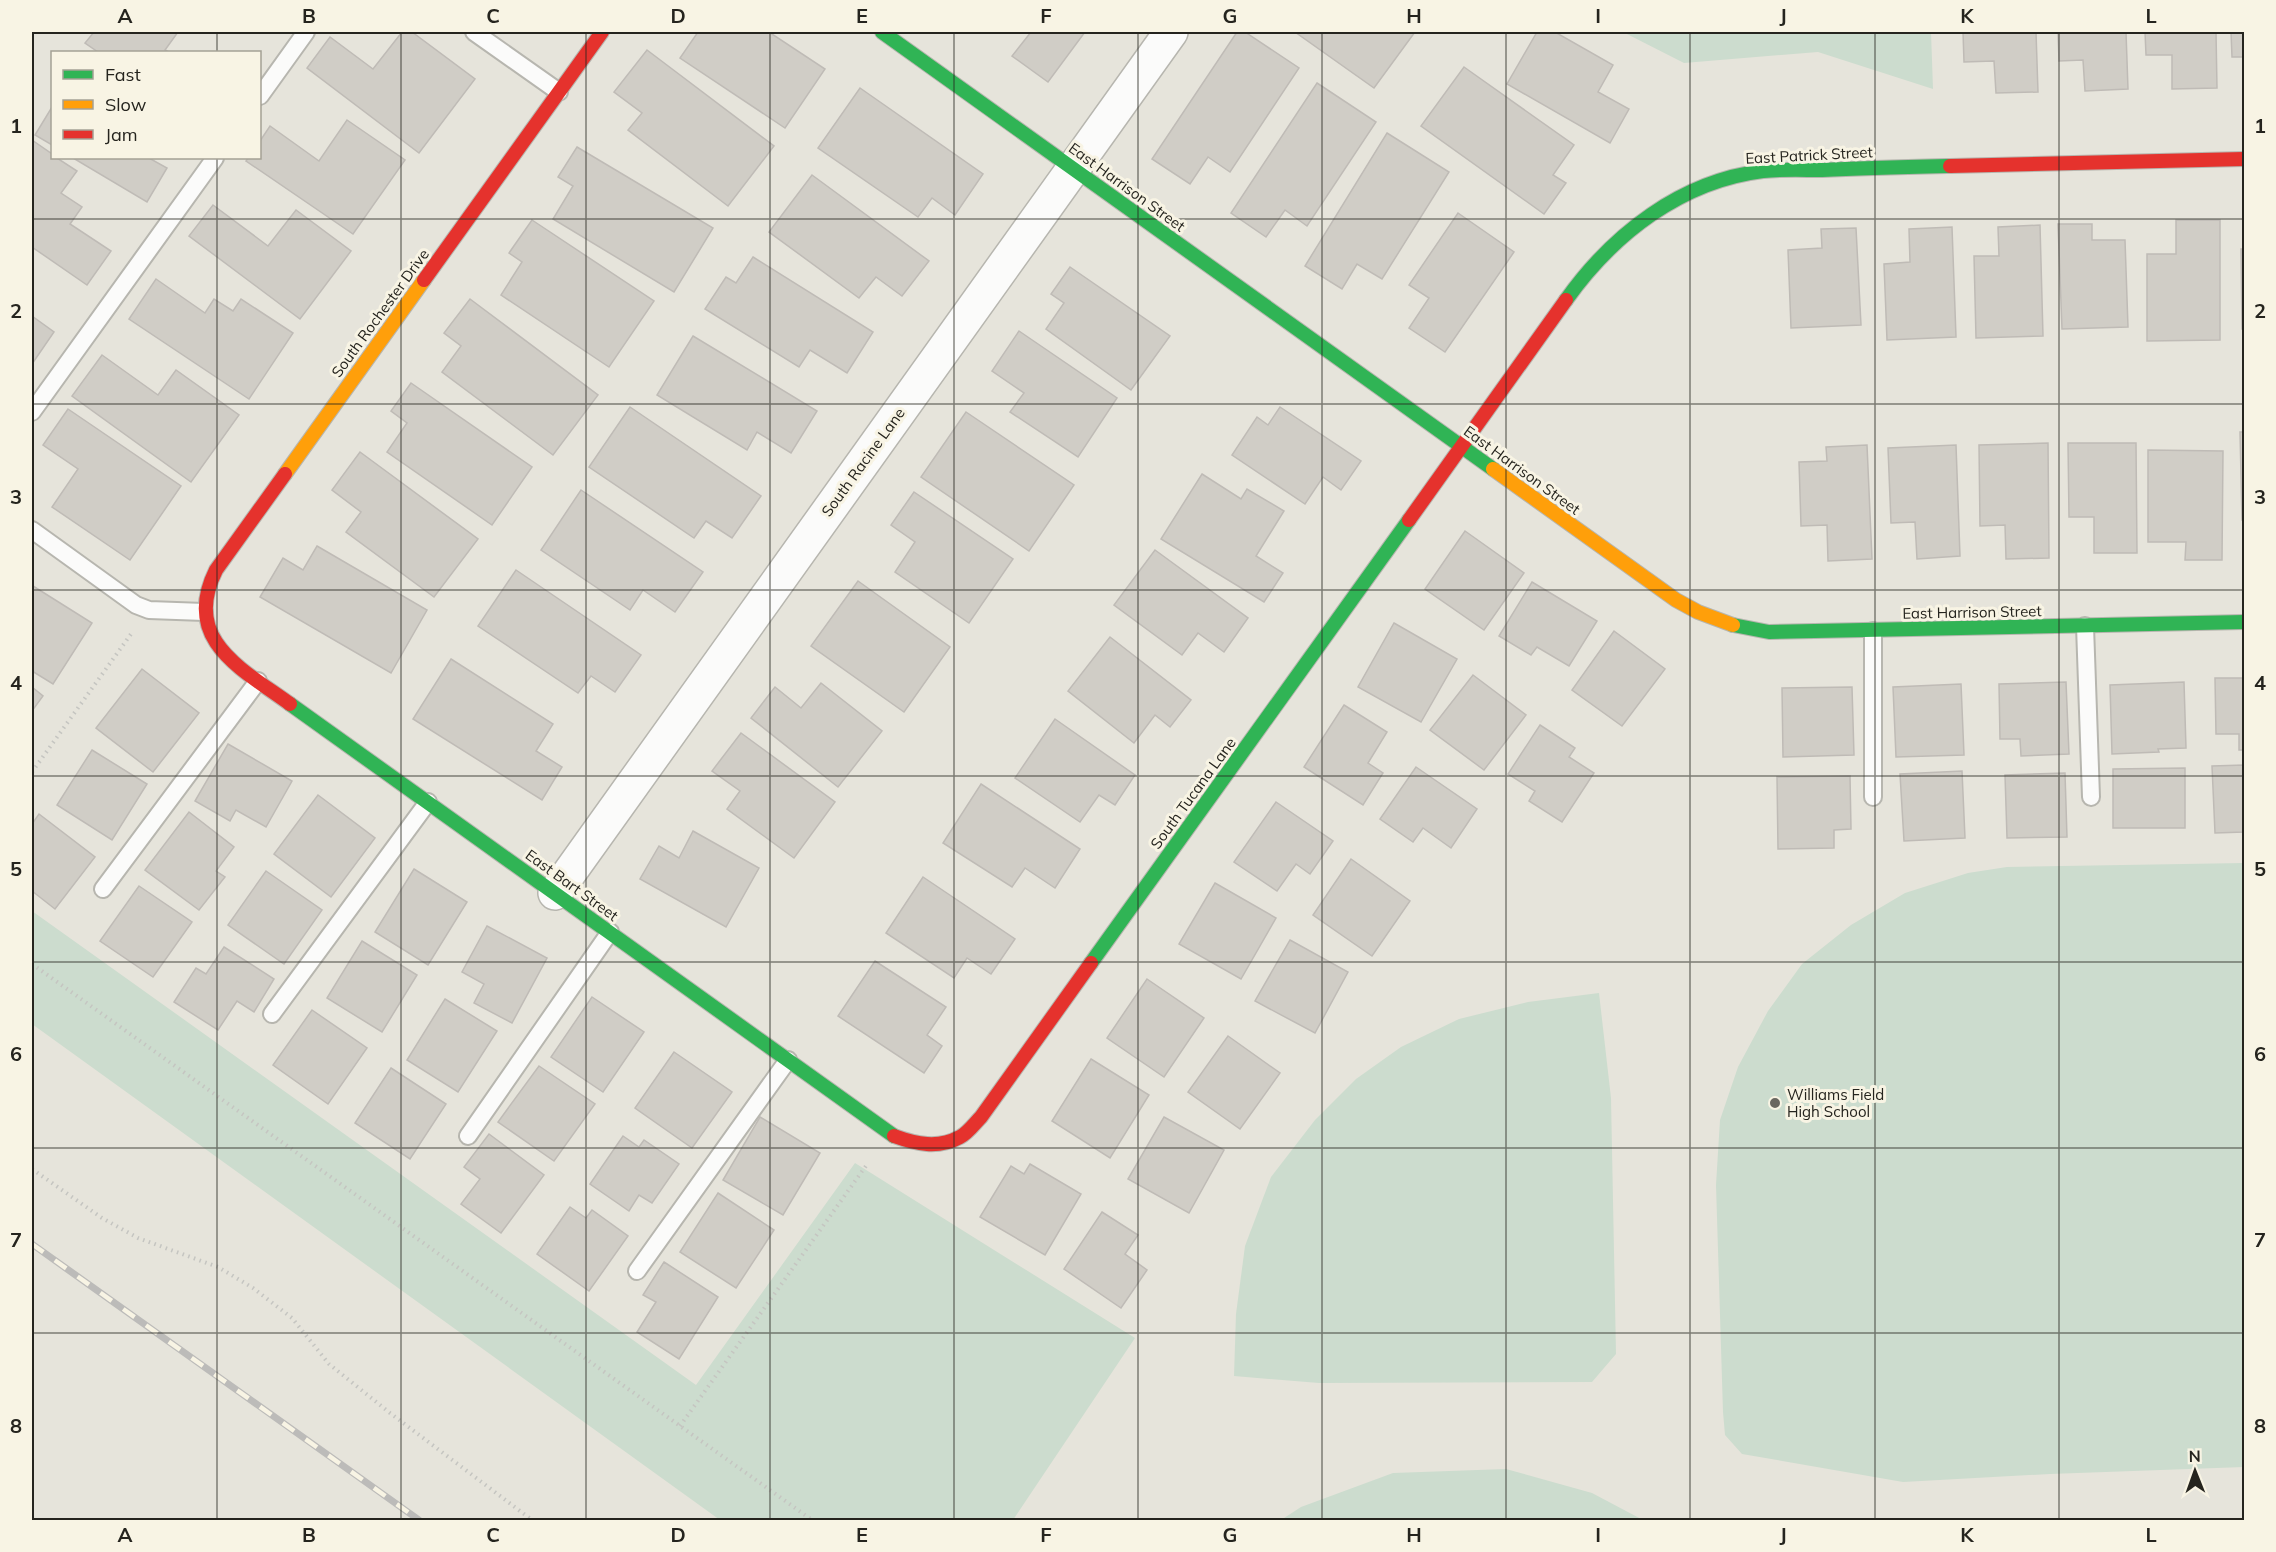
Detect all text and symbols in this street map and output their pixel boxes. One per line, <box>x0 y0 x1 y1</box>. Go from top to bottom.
text: A <box>118 3 133 28</box>
text: B <box>302 3 316 28</box>
text: C <box>486 3 500 28</box>
text: D <box>670 3 686 28</box>
text: E <box>856 3 868 28</box>
text: F <box>1040 3 1052 28</box>
text: G <box>1223 3 1237 28</box>
text: H <box>1406 3 1422 28</box>
text: I <box>1595 3 1601 28</box>
text: J <box>1779 3 1787 28</box>
text: K <box>1960 3 1974 28</box>
text: L <box>2145 3 2157 28</box>
legend <box>51 51 261 159</box>
text: Fast <box>105 63 141 86</box>
text: Slow <box>105 93 147 116</box>
text: 1 <box>10 113 22 138</box>
text: 1 <box>2254 113 2266 138</box>
text: Jam <box>105 123 138 146</box>
street label: East Harrison Street <box>1065 138 1189 236</box>
street label: East Patrick Street <box>1745 142 1873 168</box>
street label: South Rochester Drive <box>327 245 433 381</box>
text: 2 <box>10 298 22 323</box>
text: 2 <box>2254 298 2266 323</box>
street label: South Racine Lane <box>817 404 909 520</box>
street label: East Harrison Street <box>1460 421 1584 519</box>
text: 3 <box>10 484 22 509</box>
text: 3 <box>2254 484 2266 509</box>
street label: East Harrison Street <box>1902 601 2042 623</box>
text: 4 <box>10 670 22 695</box>
text: 4 <box>2254 670 2266 695</box>
street label: South Tucana Lane <box>1146 733 1240 853</box>
street label: East Bart Street <box>522 845 622 925</box>
text: 5 <box>10 856 22 881</box>
text: 5 <box>2254 856 2266 881</box>
text: 6 <box>10 1041 22 1066</box>
text: 6 <box>2254 1041 2266 1066</box>
place label: Williams Field High School <box>1787 1085 1884 1121</box>
marker: Williams Field High School <box>1768 1096 1782 1110</box>
text: 7 <box>10 1227 22 1252</box>
text: 7 <box>2254 1227 2266 1252</box>
text: 8 <box>10 1413 22 1438</box>
text: 8 <box>2254 1413 2266 1438</box>
north arrow <box>2165 1441 2225 1501</box>
text: N <box>2189 1446 2201 1466</box>
text: A <box>118 1522 133 1547</box>
text: B <box>302 1522 316 1547</box>
text: C <box>486 1522 500 1547</box>
text: D <box>670 1522 686 1547</box>
text: E <box>856 1522 868 1547</box>
text: F <box>1040 1522 1052 1547</box>
text: G <box>1223 1522 1237 1547</box>
text: H <box>1406 1522 1422 1547</box>
text: I <box>1595 1522 1601 1547</box>
text: J <box>1779 1522 1787 1547</box>
text: K <box>1960 1522 1974 1547</box>
text: L <box>2145 1522 2157 1547</box>

